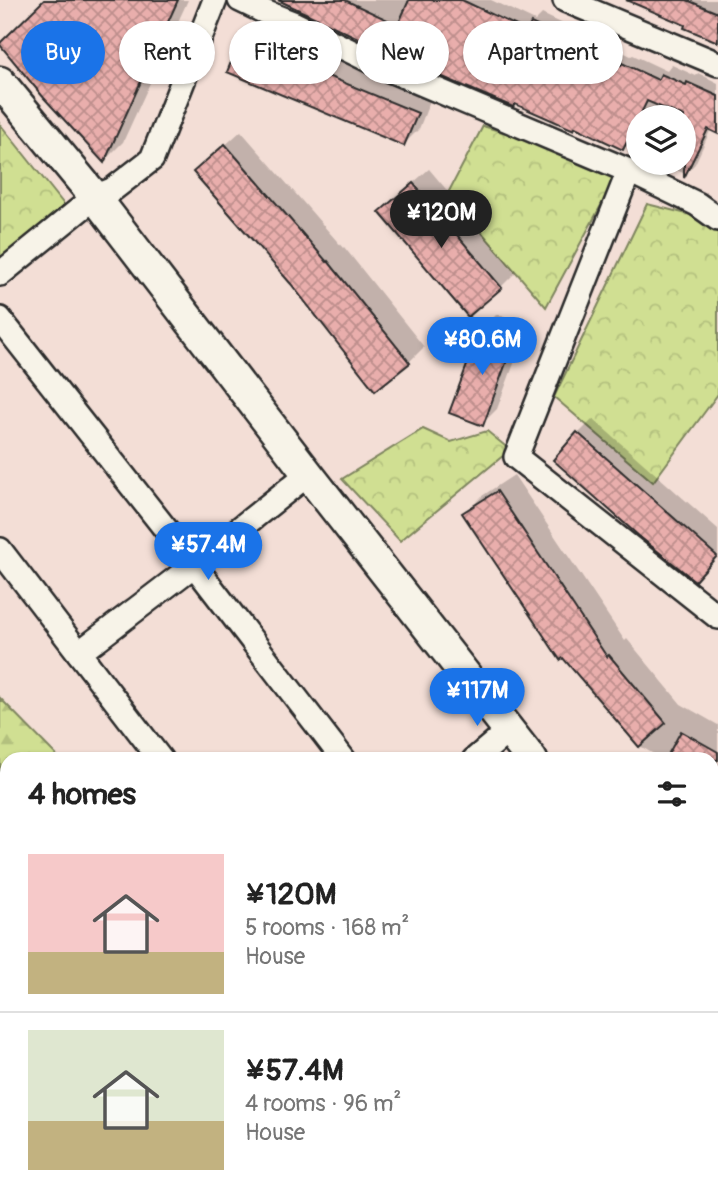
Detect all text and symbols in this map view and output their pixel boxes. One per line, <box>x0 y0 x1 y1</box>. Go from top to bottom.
chip: Buy <box>21 21 105 84</box>
chip: Rent <box>119 21 215 84</box>
chip: Filters <box>229 21 342 84</box>
chip: New <box>356 21 449 84</box>
chip: Apartment <box>463 21 623 84</box>
map controls <box>626 105 696 175</box>
button: layers <box>626 105 696 175</box>
pin: ¥120M <box>392 190 490 250</box>
text: ¥120M <box>406 198 476 227</box>
pin: ¥80.6M <box>425 318 539 377</box>
text: ¥80.6M <box>443 325 521 354</box>
pin: ¥57.4M <box>151 522 265 582</box>
text: ¥57.4M <box>170 530 246 559</box>
pin: ¥117M <box>428 668 526 728</box>
text: ¥117M <box>446 676 508 705</box>
icon: filters <box>653 775 691 813</box>
text: 4 homes <box>28 776 136 813</box>
text: ¥120M <box>245 876 336 913</box>
icon: home <box>84 882 168 966</box>
text: 5 rooms · 168 m² <box>245 913 409 942</box>
text: House <box>245 942 305 971</box>
text: ¥57.4M <box>245 1052 344 1089</box>
icon: home <box>84 1058 168 1142</box>
text: 4 rooms · 96 m² <box>245 1089 401 1118</box>
text: House <box>245 1118 305 1147</box>

